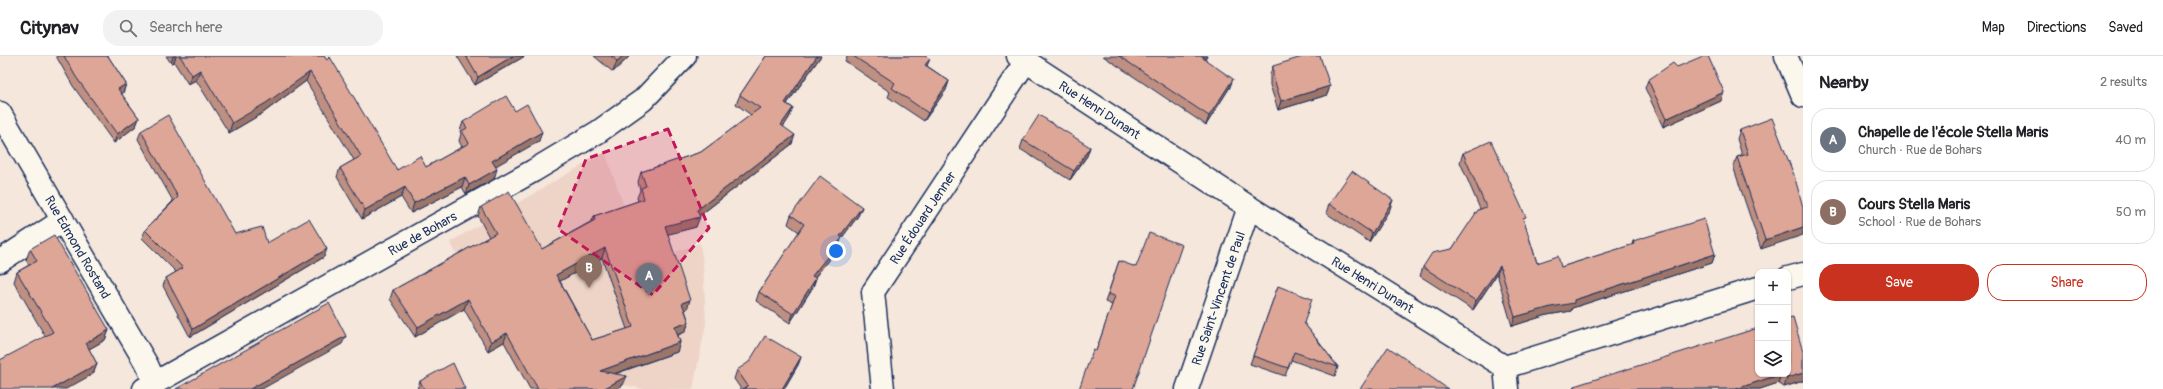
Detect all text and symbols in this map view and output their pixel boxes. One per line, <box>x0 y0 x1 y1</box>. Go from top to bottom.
search box <box>103 10 383 46</box>
text: Citynav <box>20 16 79 40</box>
icon: search <box>117 17 139 39</box>
text: Search here <box>149 18 222 37</box>
text: Map <box>1982 19 2005 36</box>
text: Directions <box>2027 19 2086 36</box>
text: Saved <box>2108 19 2143 36</box>
text: Nearby <box>1819 72 1868 93</box>
text: 2 results <box>2100 74 2147 90</box>
street label: Rue Henri Dunant <box>1056 78 1144 143</box>
text: Chapelle de l'école Stella Maris <box>1858 123 2048 142</box>
text: A <box>1829 132 1837 148</box>
text: 40 m <box>2115 132 2146 148</box>
text: Church · Rue de Bohars <box>1858 142 1982 158</box>
street label: Rue Édouard Jenner <box>887 168 960 267</box>
street label: Rue Edmond Rostand <box>41 193 113 302</box>
text: Cours Stella Maris <box>1858 195 1970 214</box>
text: B <box>1829 204 1837 220</box>
text: 50 m <box>2116 204 2146 220</box>
street label: Rue de Bohars <box>386 208 460 259</box>
text: School · Rue de Bohars <box>1858 214 1981 230</box>
street label: Rue Saint-Vincent de Paul <box>1189 229 1249 368</box>
your location <box>826 241 846 261</box>
street label: Rue Henri Dunant <box>1328 253 1417 317</box>
pin: B <box>576 255 602 288</box>
pin: A <box>636 263 662 296</box>
button: Save <box>1819 264 1979 301</box>
button: Share <box>1987 264 2147 301</box>
map controls <box>1755 269 1791 377</box>
button: + <box>1755 269 1791 305</box>
button: − <box>1755 305 1791 341</box>
button: layers <box>1755 341 1791 377</box>

